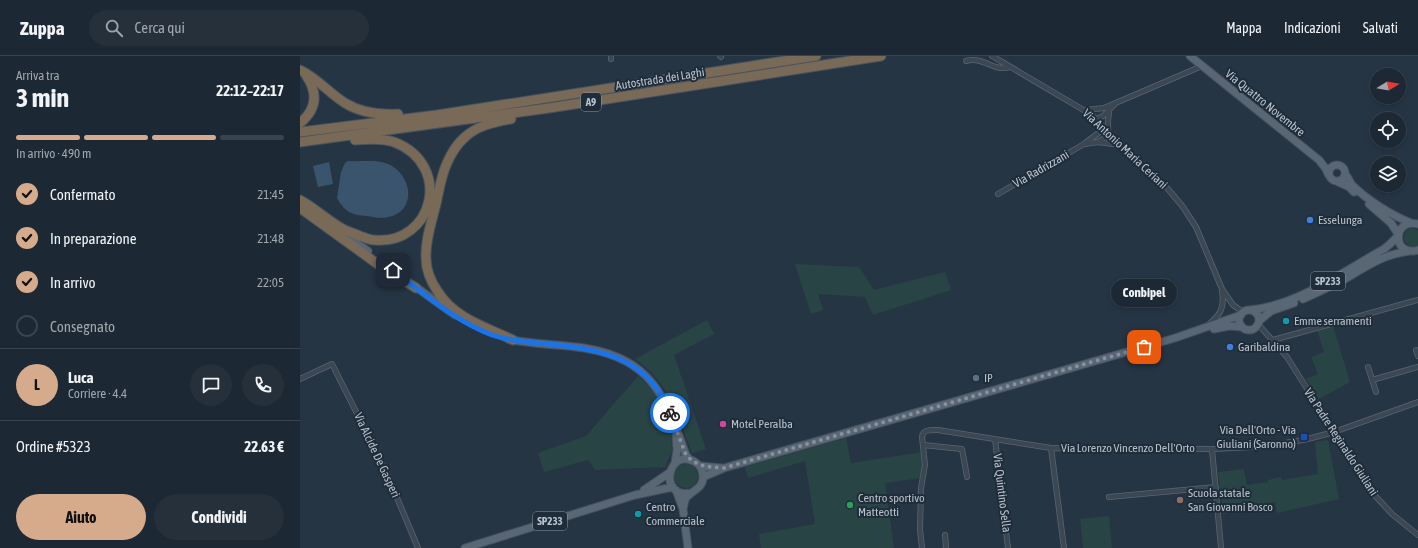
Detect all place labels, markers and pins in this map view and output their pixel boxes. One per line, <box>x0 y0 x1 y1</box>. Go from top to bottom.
place label: Esselunga <box>1318 213 1362 227</box>
marker: Esselunga <box>1305 215 1315 225</box>
pin <box>376 253 410 287</box>
callout: Conbipel <box>1111 279 1177 307</box>
place label: Emme serramenti <box>1294 314 1372 328</box>
marker: Emme serramenti <box>1281 316 1291 326</box>
pin <box>1127 330 1161 364</box>
place label: Garibaldina <box>1238 340 1290 354</box>
marker: Garibaldina <box>1225 342 1235 352</box>
place label: IP <box>984 371 993 385</box>
marker: IP <box>971 373 981 383</box>
place label: Motel Peralba <box>731 417 793 431</box>
marker: Motel Peralba <box>718 419 728 429</box>
place label: Via Dell'Orto - Via Giuliani (Saronno) <box>1216 423 1296 451</box>
marker: Via Dell'Orto - Via Giuliani (Saronno) <box>1299 432 1309 442</box>
place label: Scuola statale San Giovanni Bosco <box>1188 486 1273 514</box>
place label: Centro sportivo Matteotti <box>858 491 925 519</box>
marker: Scuola statale San Giovanni Bosco <box>1175 495 1185 505</box>
place label: Centro Commerciale <box>646 500 705 528</box>
marker: Centro sportivo Matteotti <box>845 500 855 510</box>
marker: Centro Commerciale <box>633 509 643 519</box>

